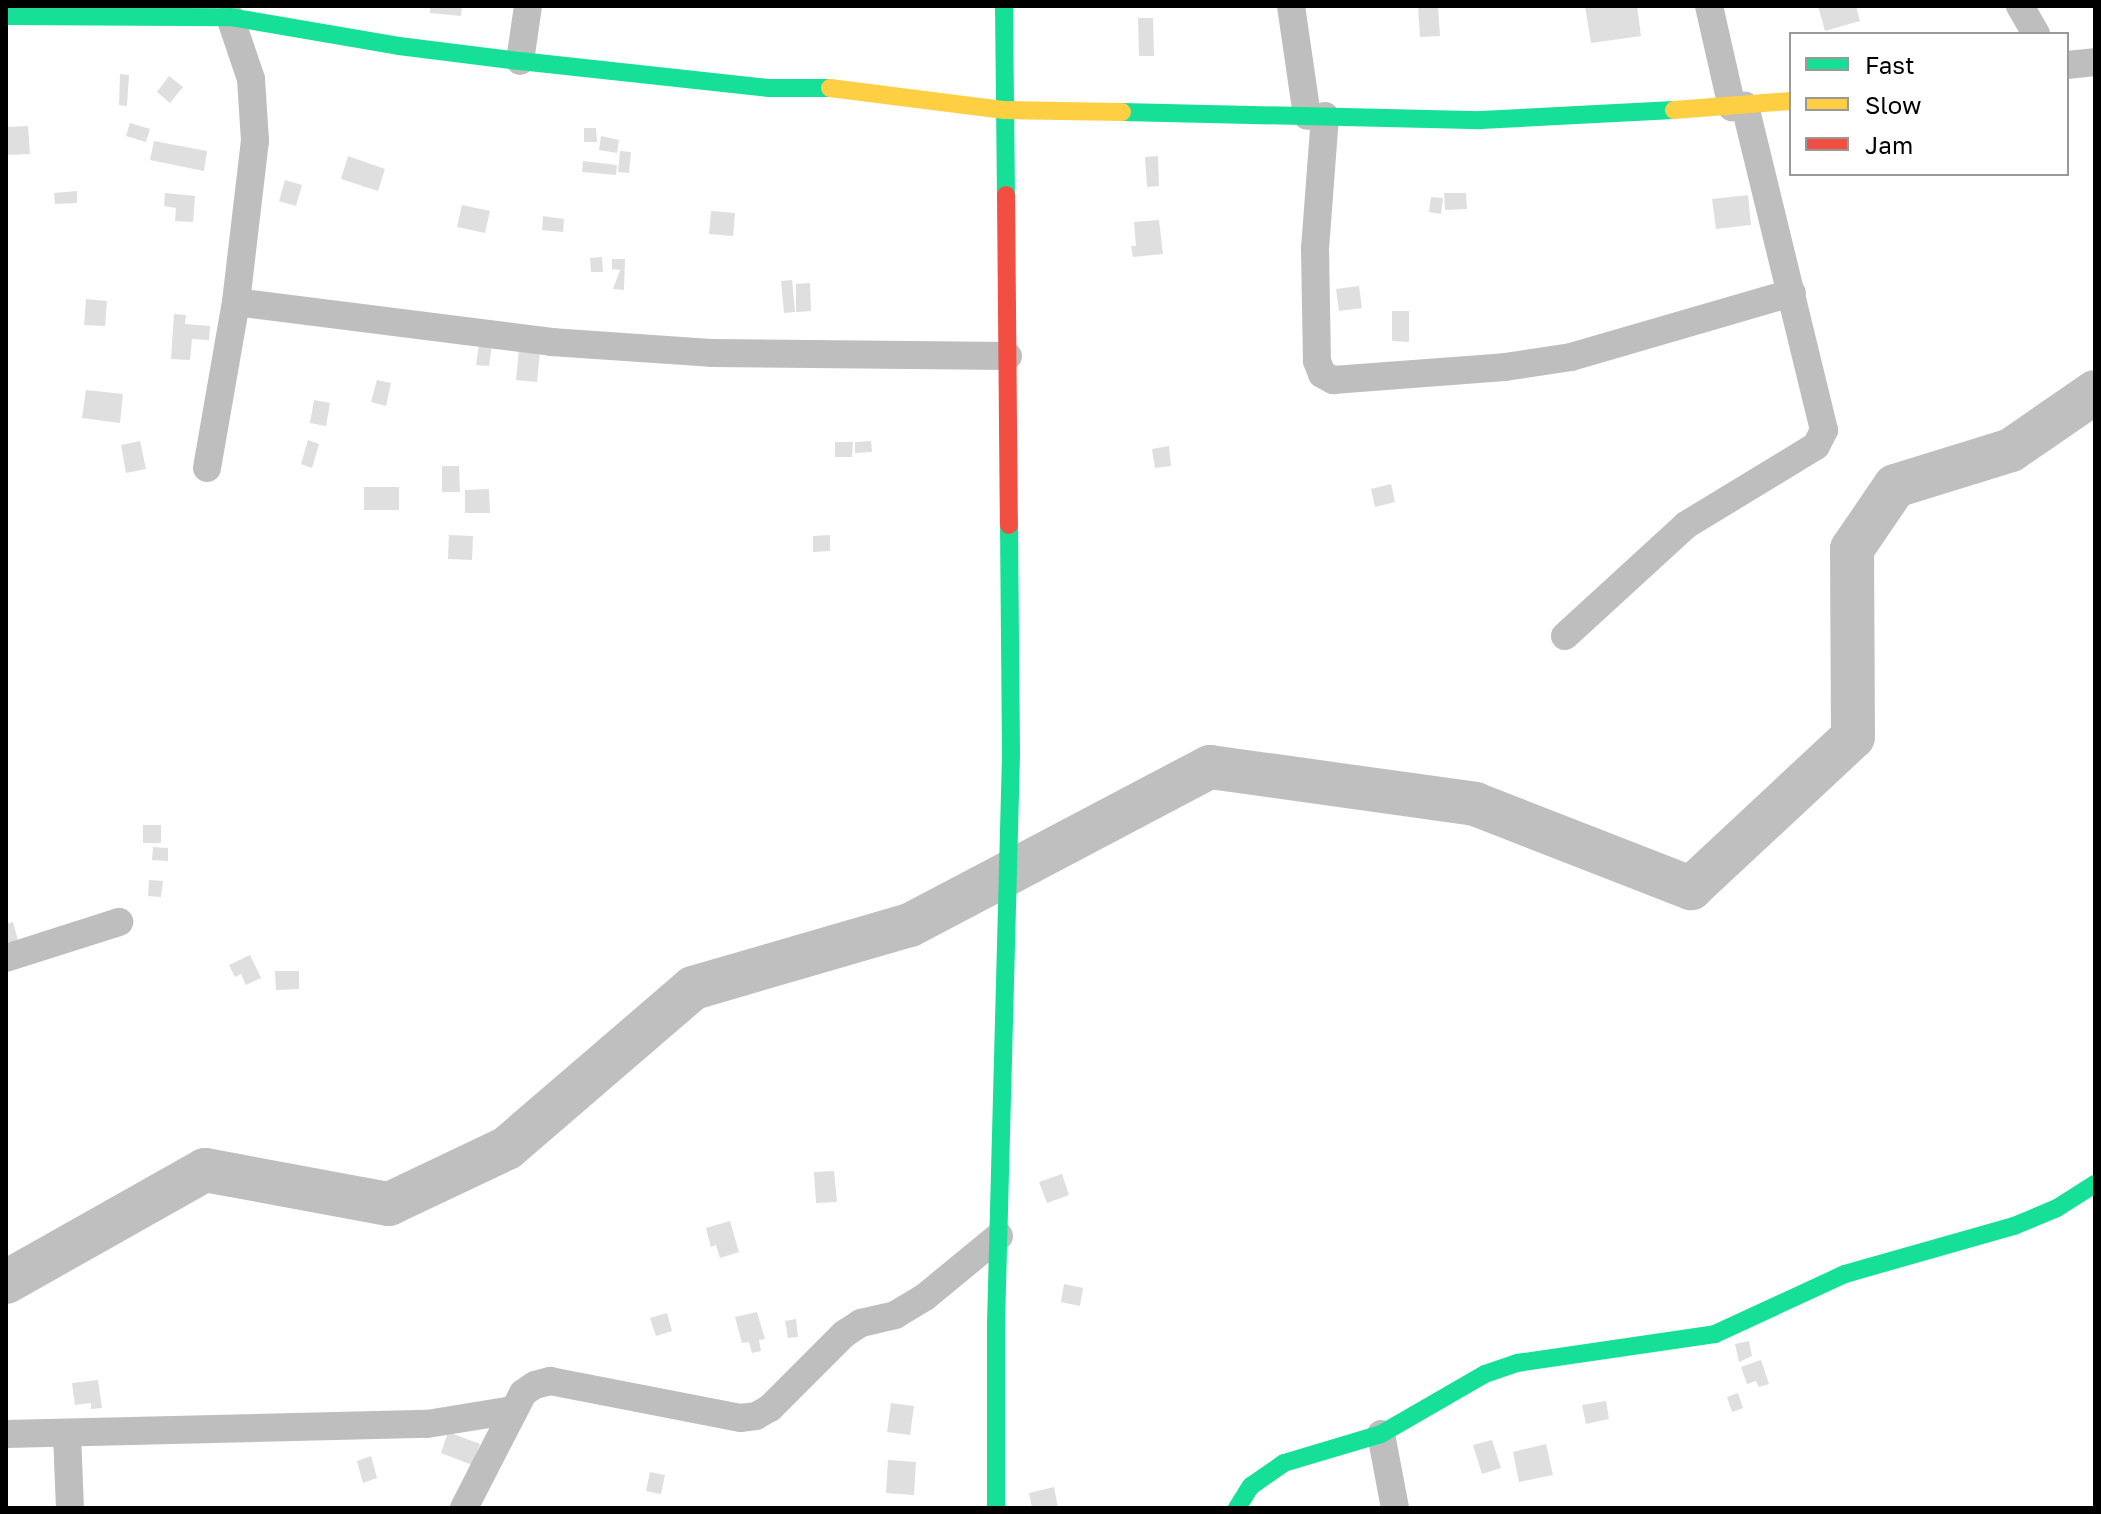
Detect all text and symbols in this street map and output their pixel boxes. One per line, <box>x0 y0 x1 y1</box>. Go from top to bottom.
legend <box>1789 32 2069 176</box>
text: Fast <box>1865 50 1915 79</box>
text: Slow <box>1865 90 1921 119</box>
text: Jam <box>1865 130 1913 159</box>

